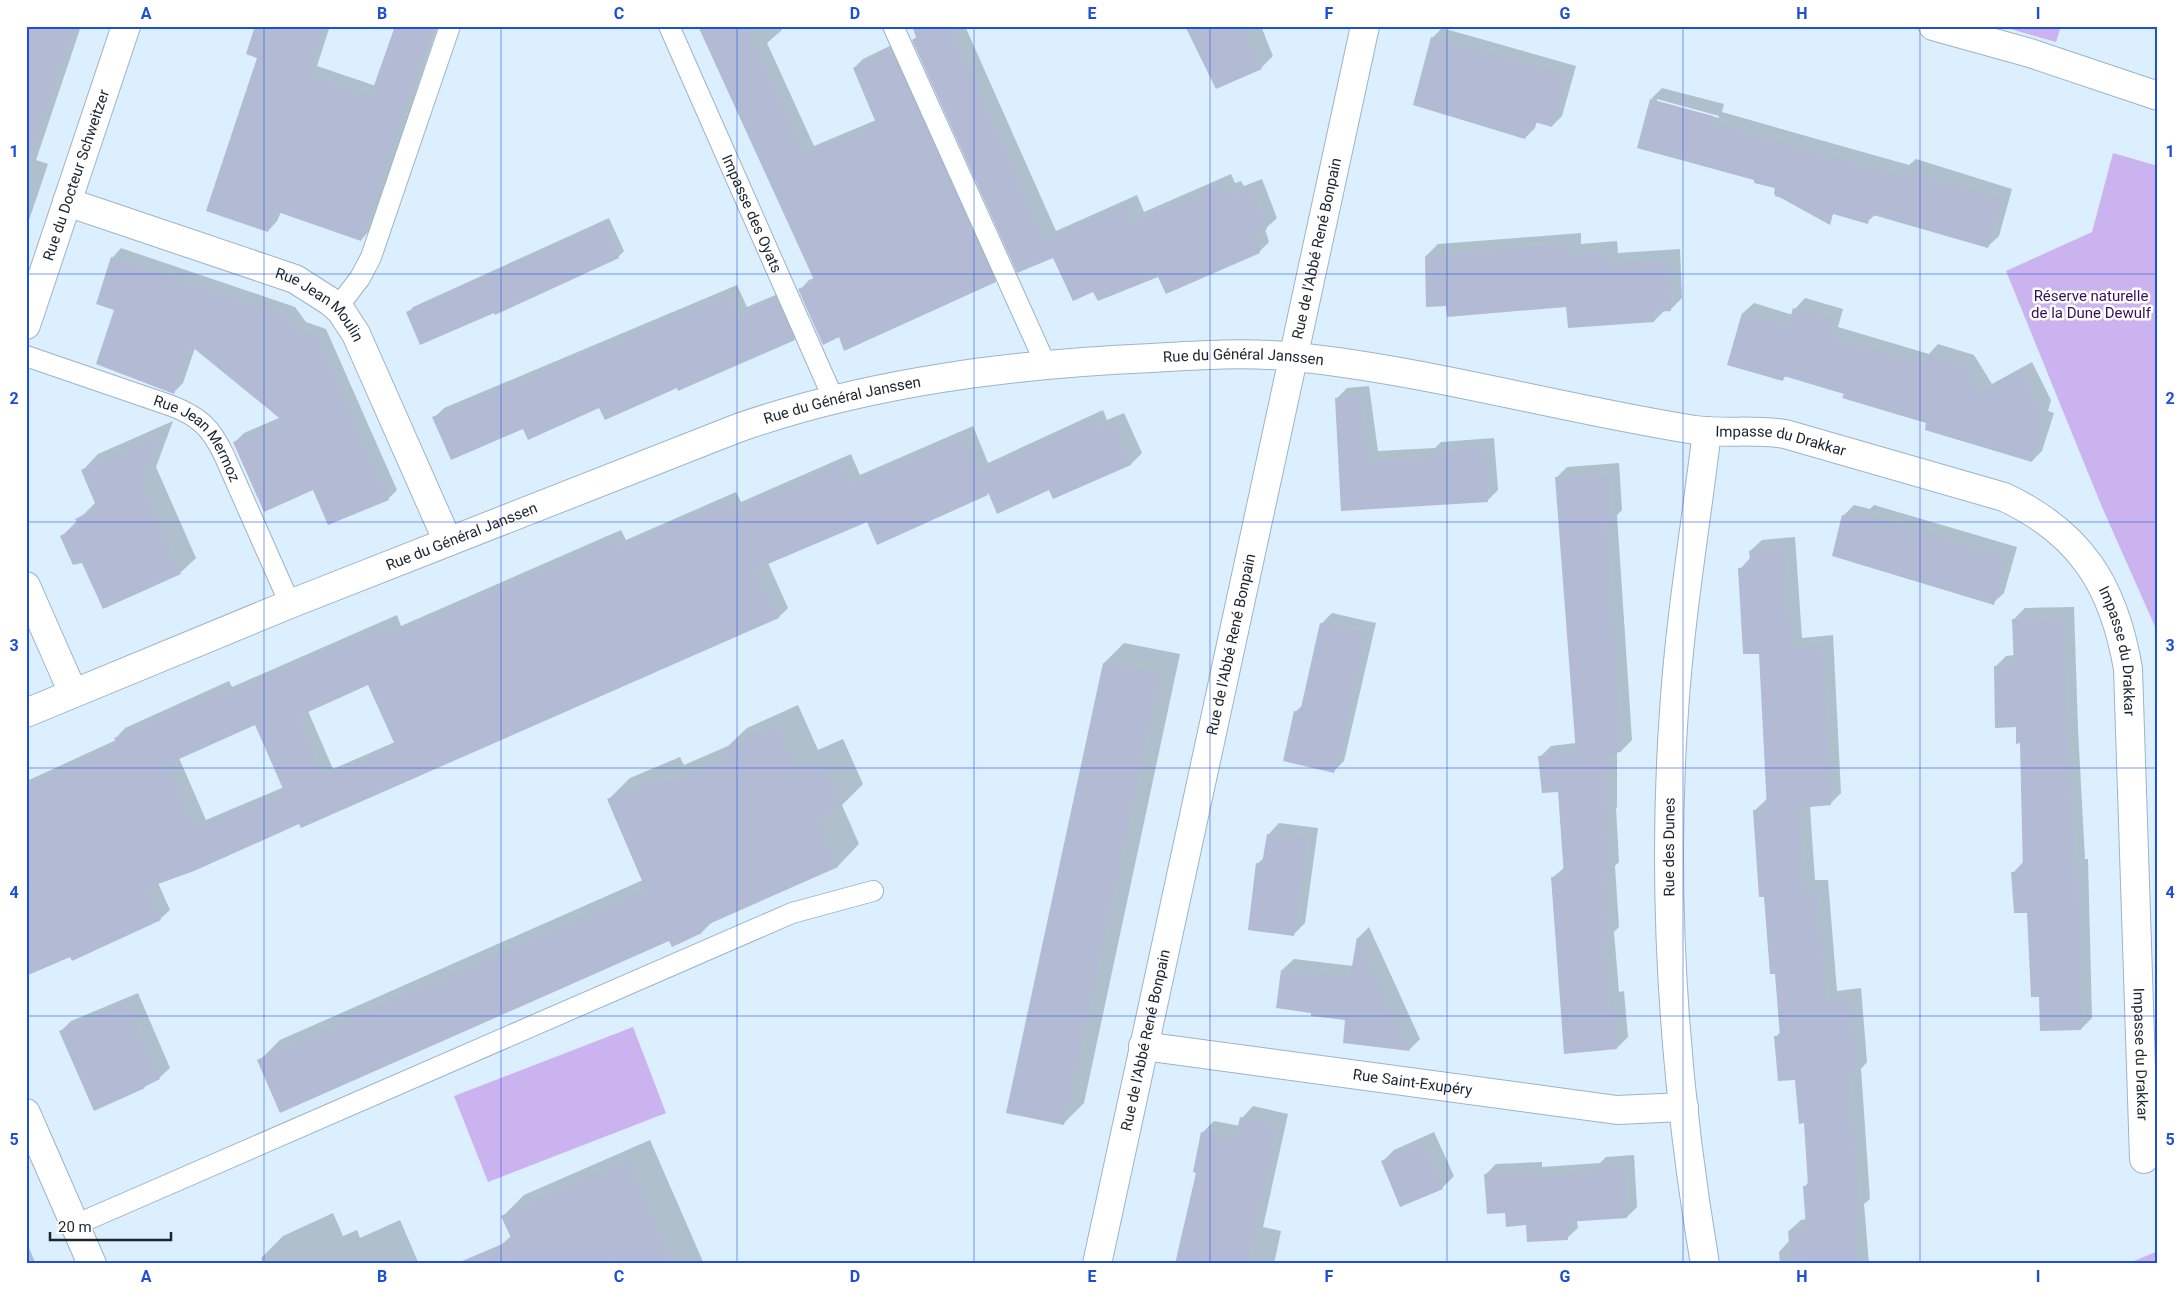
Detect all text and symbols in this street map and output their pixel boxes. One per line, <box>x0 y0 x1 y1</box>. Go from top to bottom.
text: A <box>141 4 152 23</box>
text: B <box>377 4 387 23</box>
text: C <box>614 4 624 23</box>
text: D <box>850 4 860 23</box>
text: E <box>1088 4 1097 23</box>
text: F <box>1325 4 1334 23</box>
text: G <box>1560 4 1571 23</box>
text: H <box>1796 4 1808 23</box>
text: I <box>2036 4 2040 23</box>
street label: Rue du Docteur Schweitzer <box>39 87 113 263</box>
text: 1 <box>9 142 19 161</box>
text: 1 <box>2165 142 2175 161</box>
street label: Impasse des Oyats <box>718 152 786 275</box>
street label: Rue de l'Abbé René Bonpain <box>1288 156 1345 341</box>
street label: Rue Jean Moulin <box>273 264 367 344</box>
park label: Réserve naturelle de la Dune Dewulf <box>2031 287 2152 322</box>
street label: Rue du Général Janssen <box>1162 345 1325 369</box>
street label: Rue du Général Janssen <box>761 373 922 428</box>
text: 2 <box>9 389 19 408</box>
text: 2 <box>2165 389 2175 408</box>
street label: Rue Jean Mermoz <box>151 391 244 485</box>
street label: Impasse du Drakkar <box>1715 423 1848 460</box>
street label: Rue du Général Janssen <box>383 499 540 574</box>
street label: Rue de l'Abbé René Bonpain <box>1203 552 1260 737</box>
street label: Impasse du Drakkar <box>2095 583 2139 716</box>
text: 3 <box>9 636 19 655</box>
text: 3 <box>2165 636 2175 655</box>
street label: Rue des Dunes <box>1660 797 1679 897</box>
text: 4 <box>9 883 19 902</box>
text: 4 <box>2165 883 2175 902</box>
street label: Rue de l'Abbé René Bonpain <box>1117 948 1174 1133</box>
street label: Impasse du Drakkar <box>2129 988 2152 1121</box>
street label: Rue Saint-Exupéry <box>1352 1065 1473 1099</box>
text: 5 <box>9 1130 19 1149</box>
text: 5 <box>2165 1130 2175 1149</box>
scale bar <box>50 1210 171 1242</box>
text: 20 m <box>58 1218 92 1236</box>
text: A <box>141 1267 152 1286</box>
text: B <box>377 1267 387 1286</box>
text: C <box>614 1267 624 1286</box>
text: D <box>850 1267 860 1286</box>
text: E <box>1088 1267 1097 1286</box>
text: F <box>1325 1267 1334 1286</box>
text: G <box>1560 1267 1571 1286</box>
text: H <box>1796 1267 1808 1286</box>
text: I <box>2036 1267 2040 1286</box>

